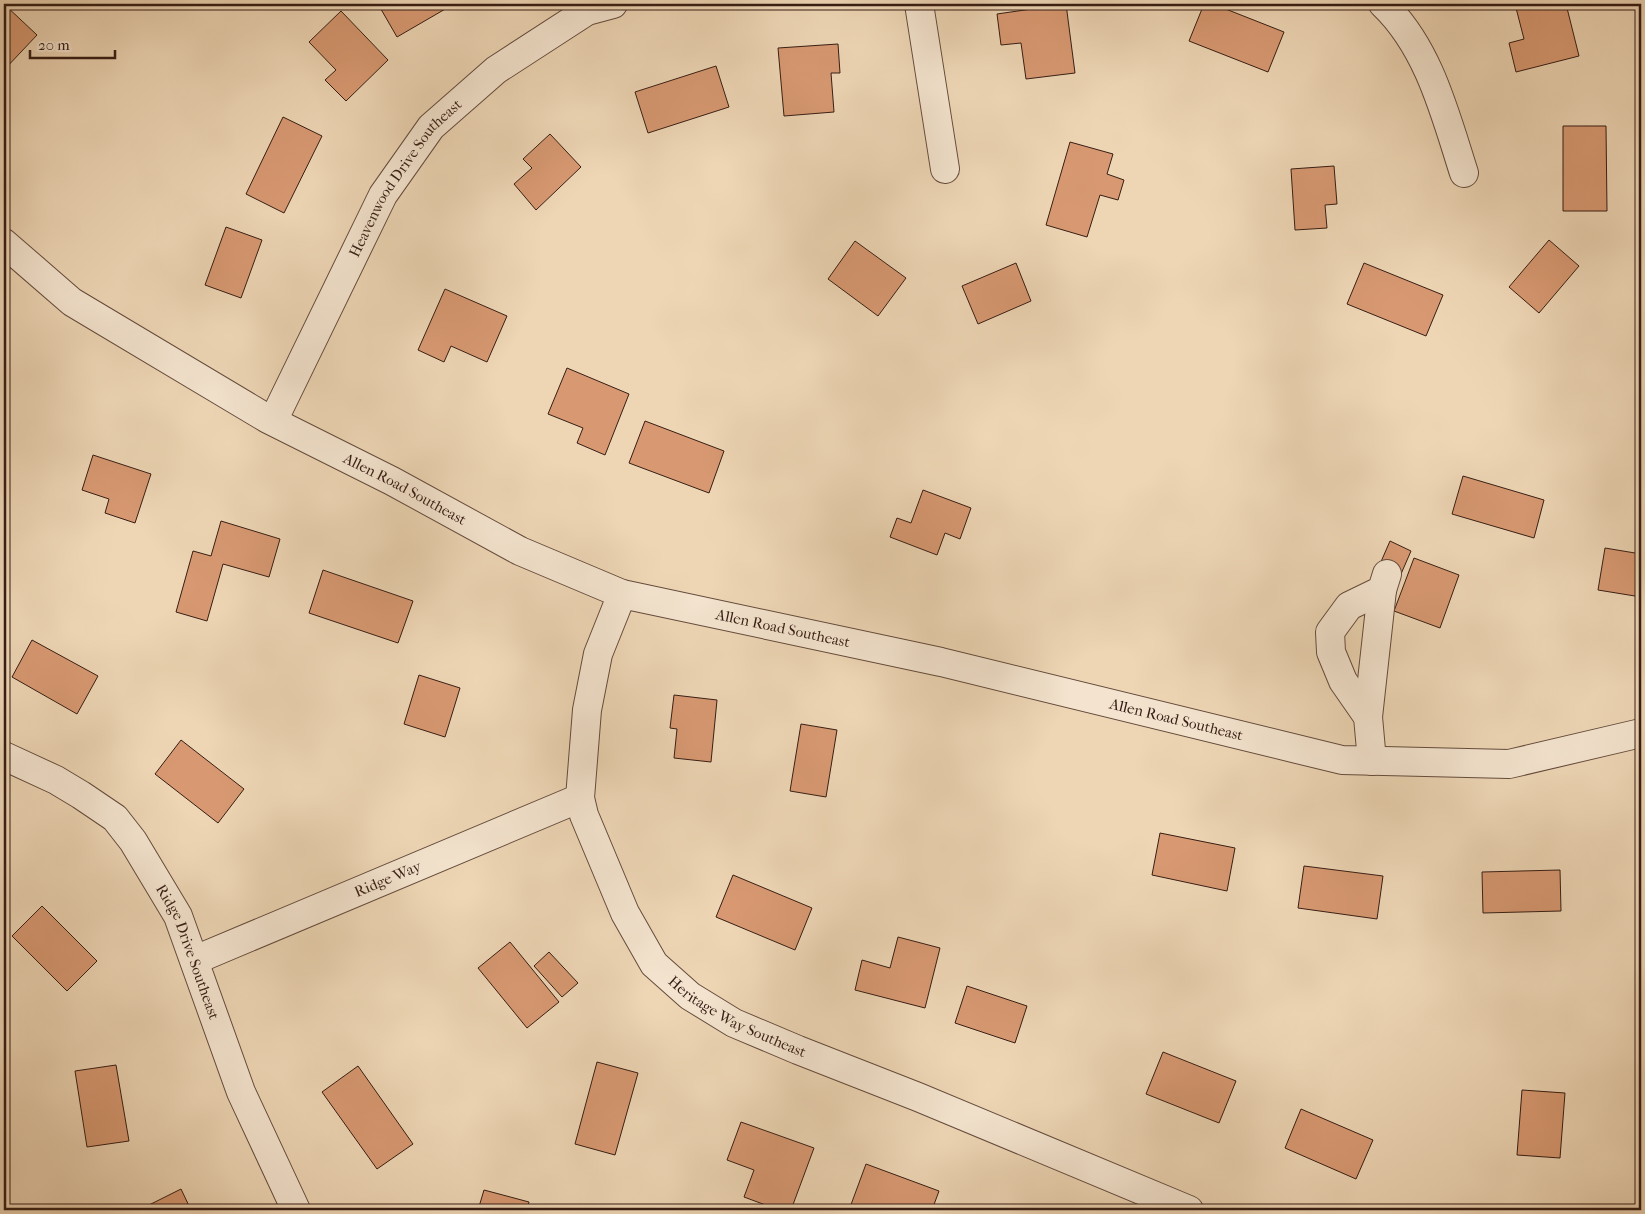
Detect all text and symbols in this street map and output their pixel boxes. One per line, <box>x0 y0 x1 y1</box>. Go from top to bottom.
scale bar <box>30 28 115 60</box>
text: 20 m <box>38 36 70 54</box>
street label: Heavenwood Drive Southeast <box>345 95 466 260</box>
street label: Allen Road Southeast <box>339 449 470 529</box>
street label: Allen Road Southeast <box>713 605 852 651</box>
street label: Allen Road Southeast <box>1107 694 1246 745</box>
street label: Ridge Way <box>352 857 425 901</box>
street label: Ridge Drive Southeast <box>152 881 223 1022</box>
street label: Heritage Way Southeast <box>665 972 809 1062</box>

